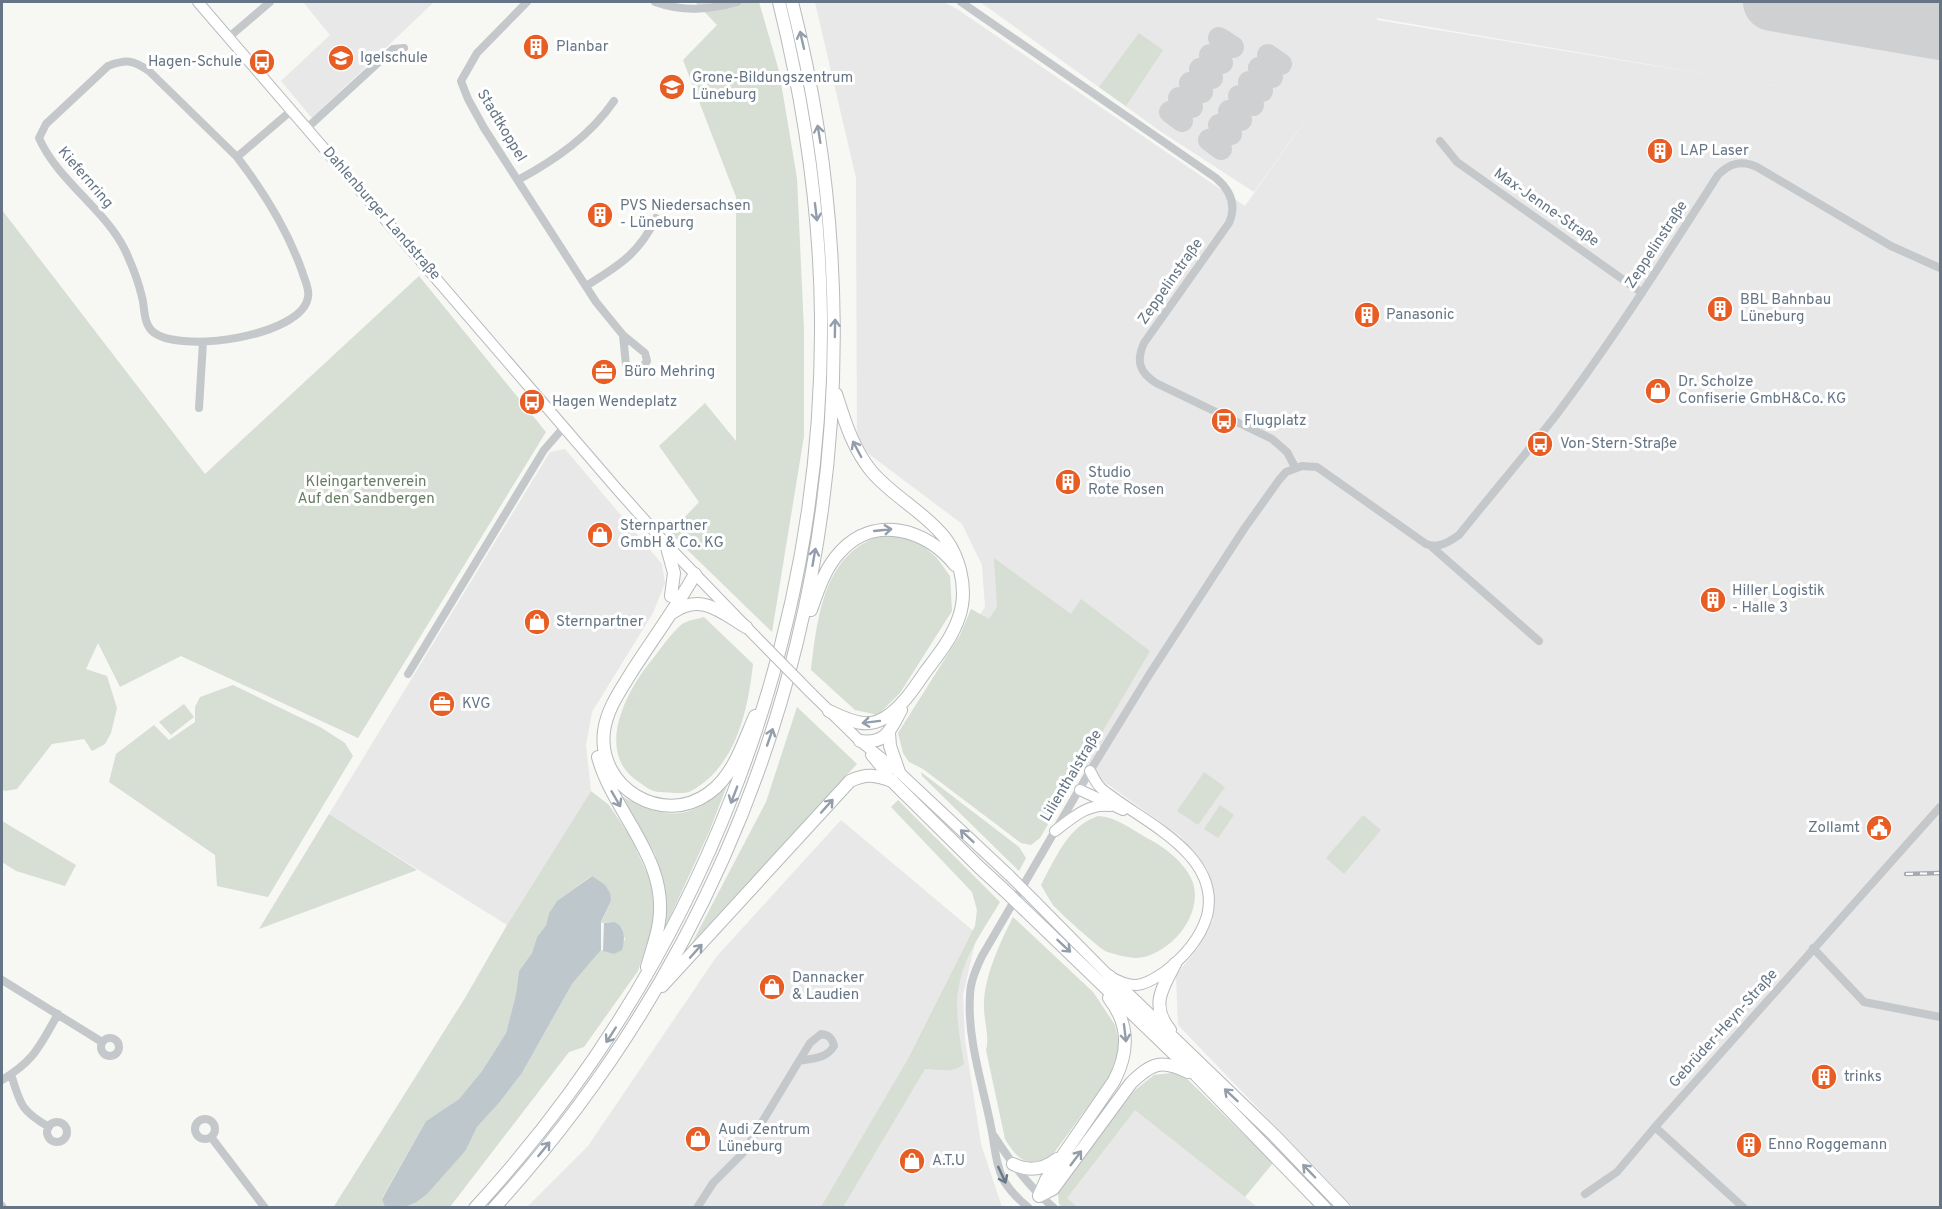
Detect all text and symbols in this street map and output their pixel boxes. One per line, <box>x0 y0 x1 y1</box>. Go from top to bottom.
one-way arrow <box>796 31 807 50</box>
building icon: Planbar <box>521 32 551 62</box>
place label: Planbar <box>556 38 609 57</box>
school or university icon: Igelschule <box>326 43 356 73</box>
bus stop icon: Hagen-Schule <box>247 47 277 77</box>
place label: Igelschule <box>360 49 428 68</box>
place label: Hagen-Schule <box>148 53 242 72</box>
place label: Grone-Bildungszentrum Lüneburg <box>692 69 853 105</box>
school or university icon: Grone-Bildungszentrum Lüneburg <box>657 72 687 102</box>
street label: Stadtkoppel <box>472 86 530 166</box>
one-way arrow <box>813 125 824 145</box>
building icon: LAP Laser <box>1645 136 1675 166</box>
place label: LAP Laser <box>1680 142 1749 161</box>
street label: Kiefernring <box>53 143 117 213</box>
street label: Dahlenburger Landstraße <box>318 143 444 285</box>
street label: Max-Jenne-Straße <box>1490 165 1602 251</box>
place label: PVS Niedersachsen - Lüneburg <box>620 197 751 233</box>
street label: Zeppelinstraße <box>1622 198 1692 292</box>
building icon: PVS Niedersachsen - Lüneburg <box>585 200 615 230</box>
one-way arrow <box>810 201 821 221</box>
street label: Zeppelinstraße <box>1134 235 1208 329</box>
place label: BBL Bahnbau Lüneburg <box>1740 291 1831 327</box>
building icon: BBL Bahnbau Lüneburg <box>1705 294 1735 324</box>
building icon: Panasonic <box>1352 300 1382 330</box>
place label: Panasonic <box>1386 306 1455 325</box>
one-way arrow <box>829 319 841 339</box>
office icon: Büro Mehring <box>589 357 619 387</box>
place label: Büro Mehring <box>624 363 715 382</box>
place label: Dr. Scholze Confiserie GmbH&Co. KG <box>1678 373 1846 409</box>
shop icon: Dr. Scholze Confiserie GmbH&Co. KG <box>1643 376 1673 406</box>
bus stop icon: Hagen Wendeplatz <box>517 387 547 417</box>
place label: Hagen Wendeplatz <box>552 393 677 412</box>
bus stop icon: Flugplatz <box>1209 406 1239 436</box>
place label: Flugplatz <box>1244 412 1306 431</box>
bus stop icon: Von-Stern-Straße <box>1525 429 1555 459</box>
place label: Von-Stern-Straße <box>1560 435 1677 454</box>
one-way arrow <box>851 440 862 458</box>
place label: Studio Rote Rosen <box>1088 464 1164 500</box>
building icon: Studio Rote Rosen <box>1053 467 1083 497</box>
park label: Kleingartenverein Auf den Sandbergen <box>297 473 435 509</box>
place label: Sternpartner GmbH & Co. KG <box>620 517 724 553</box>
shop icon: Sternpartner GmbH & Co. KG <box>585 520 615 550</box>
one-way arrow <box>872 525 892 536</box>
one-way arrow <box>809 548 820 567</box>
place label: Hiller Logistik - Halle 3 <box>1732 582 1825 618</box>
building icon: Hiller Logistik - Halle 3 <box>1698 585 1728 615</box>
shop icon: Sternpartner <box>522 607 552 637</box>
place label: Sternpartner <box>556 613 644 632</box>
office icon: KVG <box>427 689 457 719</box>
place label: KVG <box>462 695 490 714</box>
one-way arrow <box>862 717 881 728</box>
street label: Lilienthalstraße <box>1037 727 1107 825</box>
one-way arrow <box>765 728 776 747</box>
one-way arrow <box>728 785 739 803</box>
one-way arrow <box>610 790 622 807</box>
one-way arrow <box>820 799 834 814</box>
public building icon: Zollamt <box>1864 813 1894 843</box>
place label: Zollamt <box>1808 819 1860 838</box>
one-way arrow <box>960 829 975 843</box>
one-way arrow <box>1056 939 1071 954</box>
one-way arrow <box>688 943 703 958</box>
street label: Gebrüder-Heyn-Straße <box>1666 966 1782 1092</box>
place label: Dannacker & Laudien <box>792 969 865 1005</box>
shop icon: Dannacker & Laudien <box>757 972 787 1002</box>
one-way arrow <box>1119 1022 1130 1042</box>
one-way arrow <box>604 1026 617 1043</box>
building icon: trinks <box>1809 1062 1839 1092</box>
place label: trinks <box>1844 1068 1882 1087</box>
one-way arrow <box>1224 1088 1239 1102</box>
place label: Audi Zentrum Lüneburg <box>718 1121 810 1157</box>
shop icon: Audi Zentrum Lüneburg <box>683 1124 713 1154</box>
building icon: Enno Roggemann <box>1734 1130 1764 1160</box>
place label: Enno Roggemann <box>1768 1136 1887 1155</box>
one-way arrow <box>537 1141 550 1157</box>
shop icon: A.T.U <box>897 1146 927 1176</box>
one-way arrow <box>1070 1150 1082 1166</box>
place label: A.T.U <box>932 1152 965 1171</box>
one-way arrow <box>1301 1164 1316 1179</box>
one-way arrow <box>996 1165 1008 1183</box>

